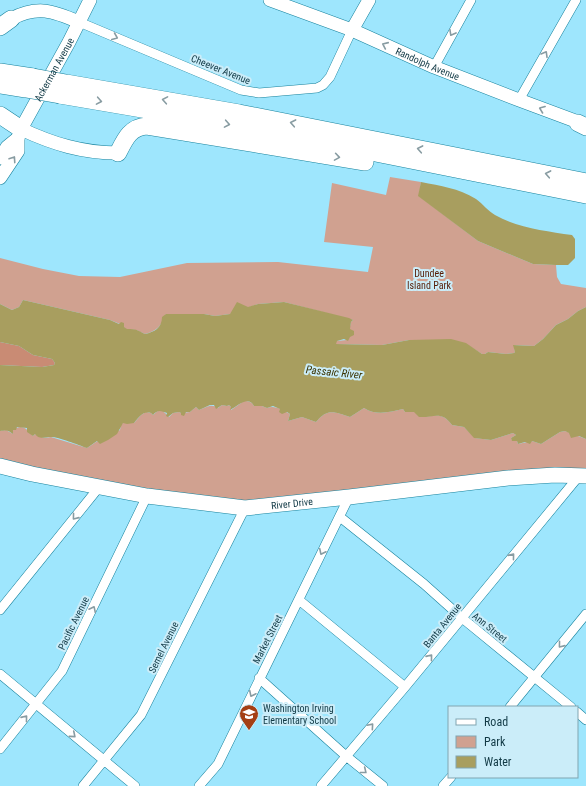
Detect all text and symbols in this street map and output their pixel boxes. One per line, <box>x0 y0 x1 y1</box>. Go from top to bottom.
one-way arrow <box>450 29 457 36</box>
one-way arrow <box>111 32 119 40</box>
street label: Ackerman Avenue <box>32 36 76 103</box>
one-way arrow <box>382 42 390 50</box>
street label: Randolph Avenue <box>394 45 461 82</box>
one-way arrow <box>540 51 547 58</box>
street label: Cheever Avenue <box>190 53 252 86</box>
one-way arrow <box>96 96 102 105</box>
one-way arrow <box>162 96 168 104</box>
one-way arrow <box>538 106 545 114</box>
one-way arrow <box>224 119 230 127</box>
one-way arrow <box>290 120 296 128</box>
one-way arrow <box>417 145 423 153</box>
one-way arrow <box>334 152 340 161</box>
one-way arrow <box>8 156 16 163</box>
one-way arrow <box>545 171 551 179</box>
park label: Dundee Island Park <box>407 268 452 291</box>
water label: Passaic River <box>305 363 363 382</box>
street label: River Drive <box>271 496 314 511</box>
one-way arrow <box>73 512 80 519</box>
one-way arrow <box>319 548 327 556</box>
one-way arrow <box>508 554 515 561</box>
street label: Pacific Avenue <box>56 595 91 652</box>
street label: Banta Avenue <box>421 601 464 650</box>
one-way arrow <box>88 605 96 613</box>
street label: Ann Street <box>470 610 509 645</box>
street label: Market Street <box>250 613 284 665</box>
street label: Semel Avenue <box>146 620 181 675</box>
one-way arrow <box>559 640 566 647</box>
one-way arrow <box>425 654 432 661</box>
one-way arrow <box>249 689 257 697</box>
school or university icon: Washington Irving Elementary School <box>238 703 260 731</box>
place label: Washington Irving Elementary School <box>263 703 336 726</box>
legend <box>448 706 578 778</box>
text: Road <box>484 715 508 729</box>
one-way arrow <box>20 716 27 723</box>
one-way arrow <box>367 723 374 731</box>
one-way arrow <box>69 730 76 737</box>
text: Park <box>484 735 506 749</box>
text: Water <box>484 755 512 769</box>
one-way arrow <box>360 766 367 773</box>

